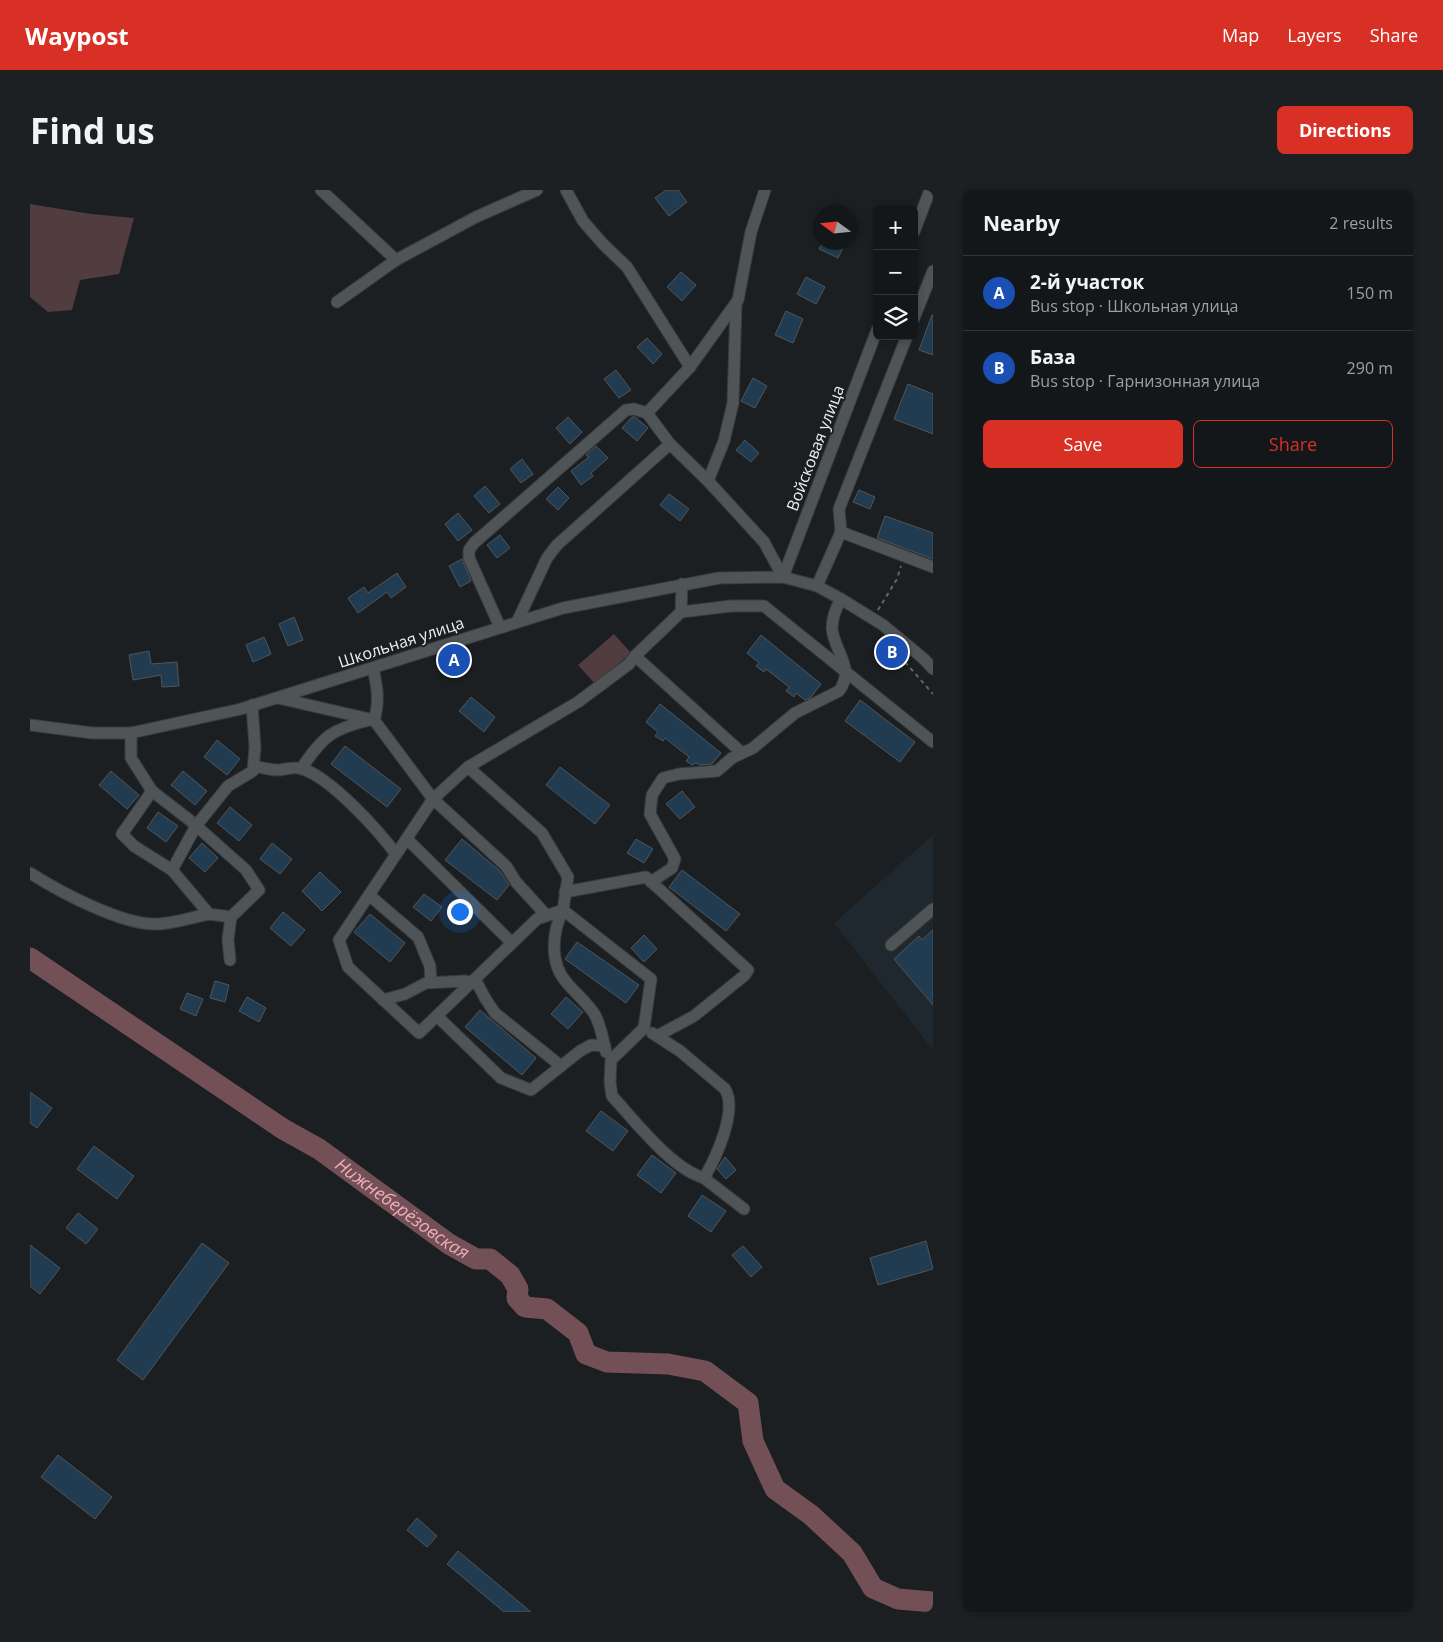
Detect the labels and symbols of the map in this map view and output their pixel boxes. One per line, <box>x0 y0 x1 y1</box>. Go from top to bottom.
north arrow <box>813 205 858 250</box>
street label: Войсковая улица <box>781 382 849 514</box>
street label: Школьная улица <box>335 611 467 673</box>
pin: B <box>876 633 908 671</box>
pin: A <box>438 641 470 679</box>
your location <box>447 899 473 925</box>
water label: Нижнеберёзовская <box>331 1152 474 1264</box>

